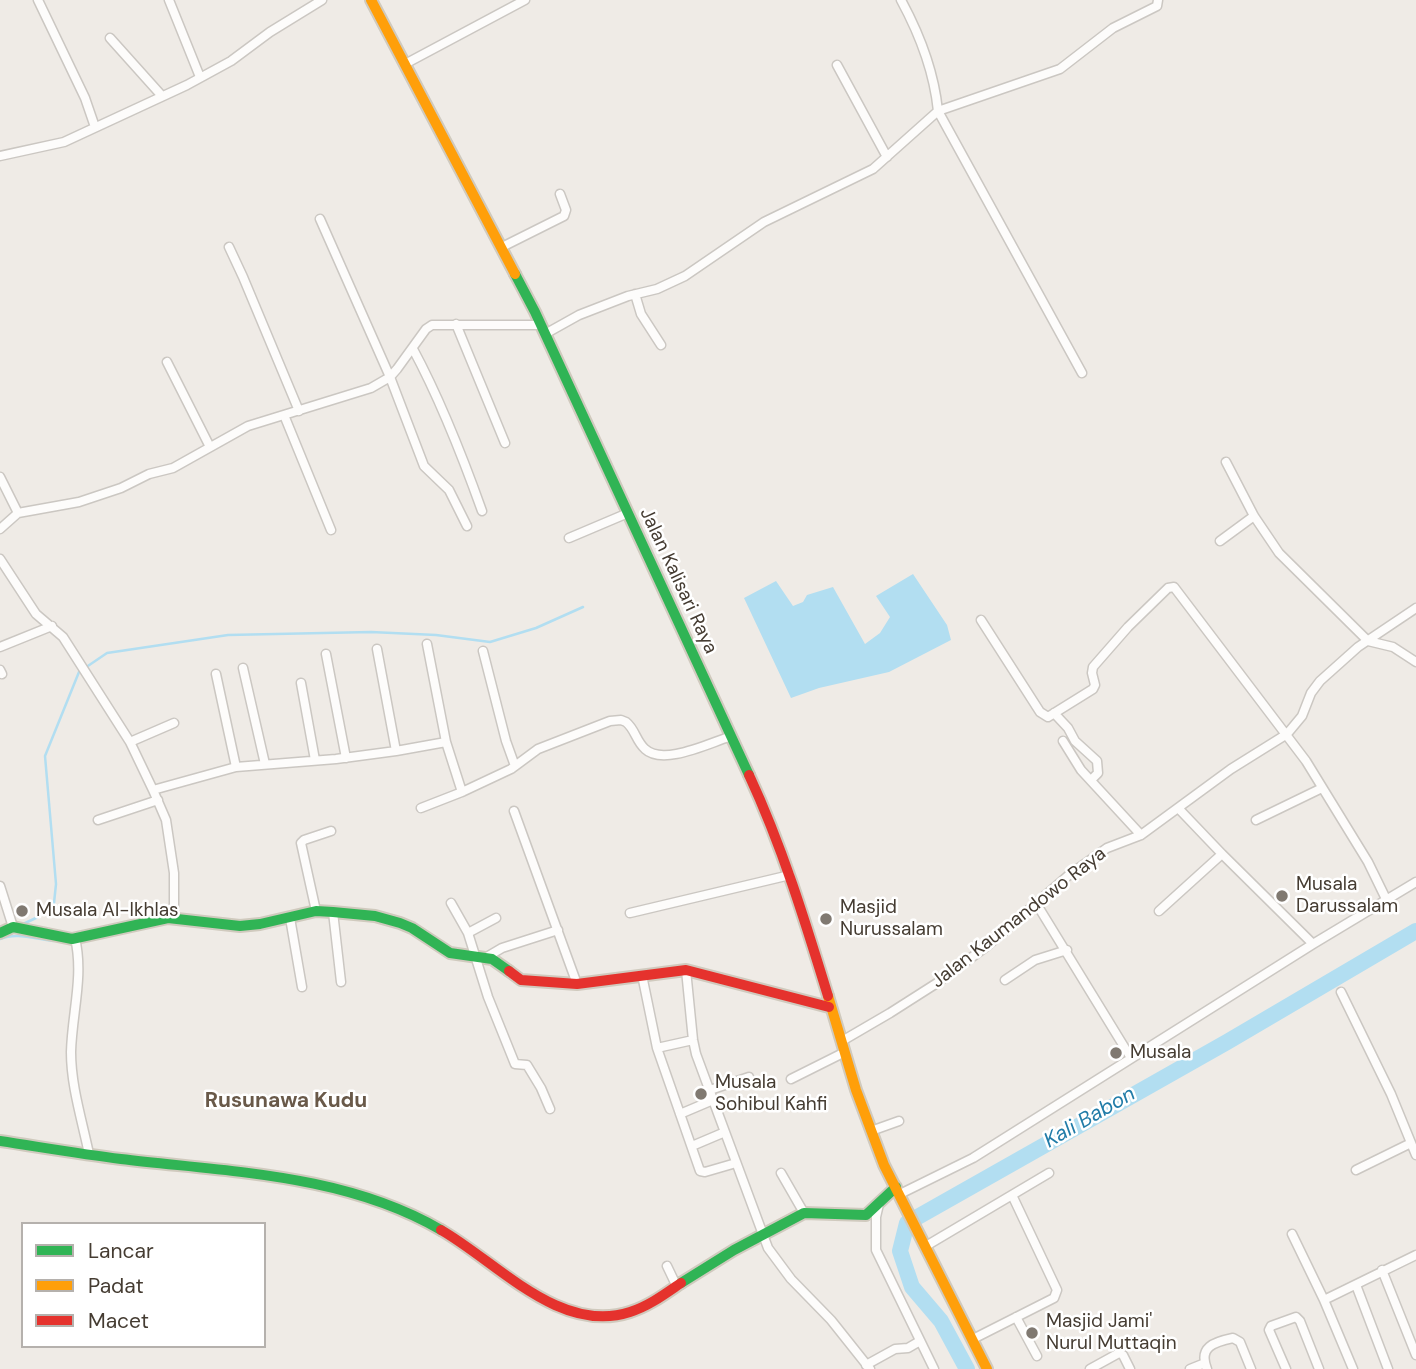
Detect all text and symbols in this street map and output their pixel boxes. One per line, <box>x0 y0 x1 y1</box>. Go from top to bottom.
street label: Jalan Kalisari Raya <box>634 505 722 657</box>
street label: Jalan Kaumandowo Raya <box>927 843 1111 993</box>
place label: Musala Darussalam <box>1296 874 1398 918</box>
marker: Musala Darussalam <box>1274 888 1290 904</box>
place label: Masjid Nurussalam <box>840 897 943 941</box>
place label: Musala Al-Ikhlas <box>36 900 179 922</box>
marker: Musala Al-Ikhlas <box>14 903 30 919</box>
marker: Masjid Nurussalam <box>818 911 834 927</box>
place label: Musala <box>1130 1042 1191 1064</box>
marker: Musala <box>1108 1045 1124 1061</box>
place label: Musala Sohibul Kahfi <box>715 1072 827 1116</box>
water label: Kali Babon <box>1040 1082 1140 1154</box>
marker: Musala Sohibul Kahfi <box>693 1086 709 1102</box>
district label: Rusunawa Kudu <box>205 1088 367 1114</box>
legend <box>21 1222 266 1348</box>
text: Lancar <box>88 1237 154 1265</box>
text: Padat <box>88 1272 144 1300</box>
text: Macet <box>88 1307 149 1335</box>
place label: Masjid Jami' Nurul Muttaqin <box>1046 1311 1177 1355</box>
marker: Masjid Jami' Nurul Muttaqin <box>1024 1325 1040 1341</box>

